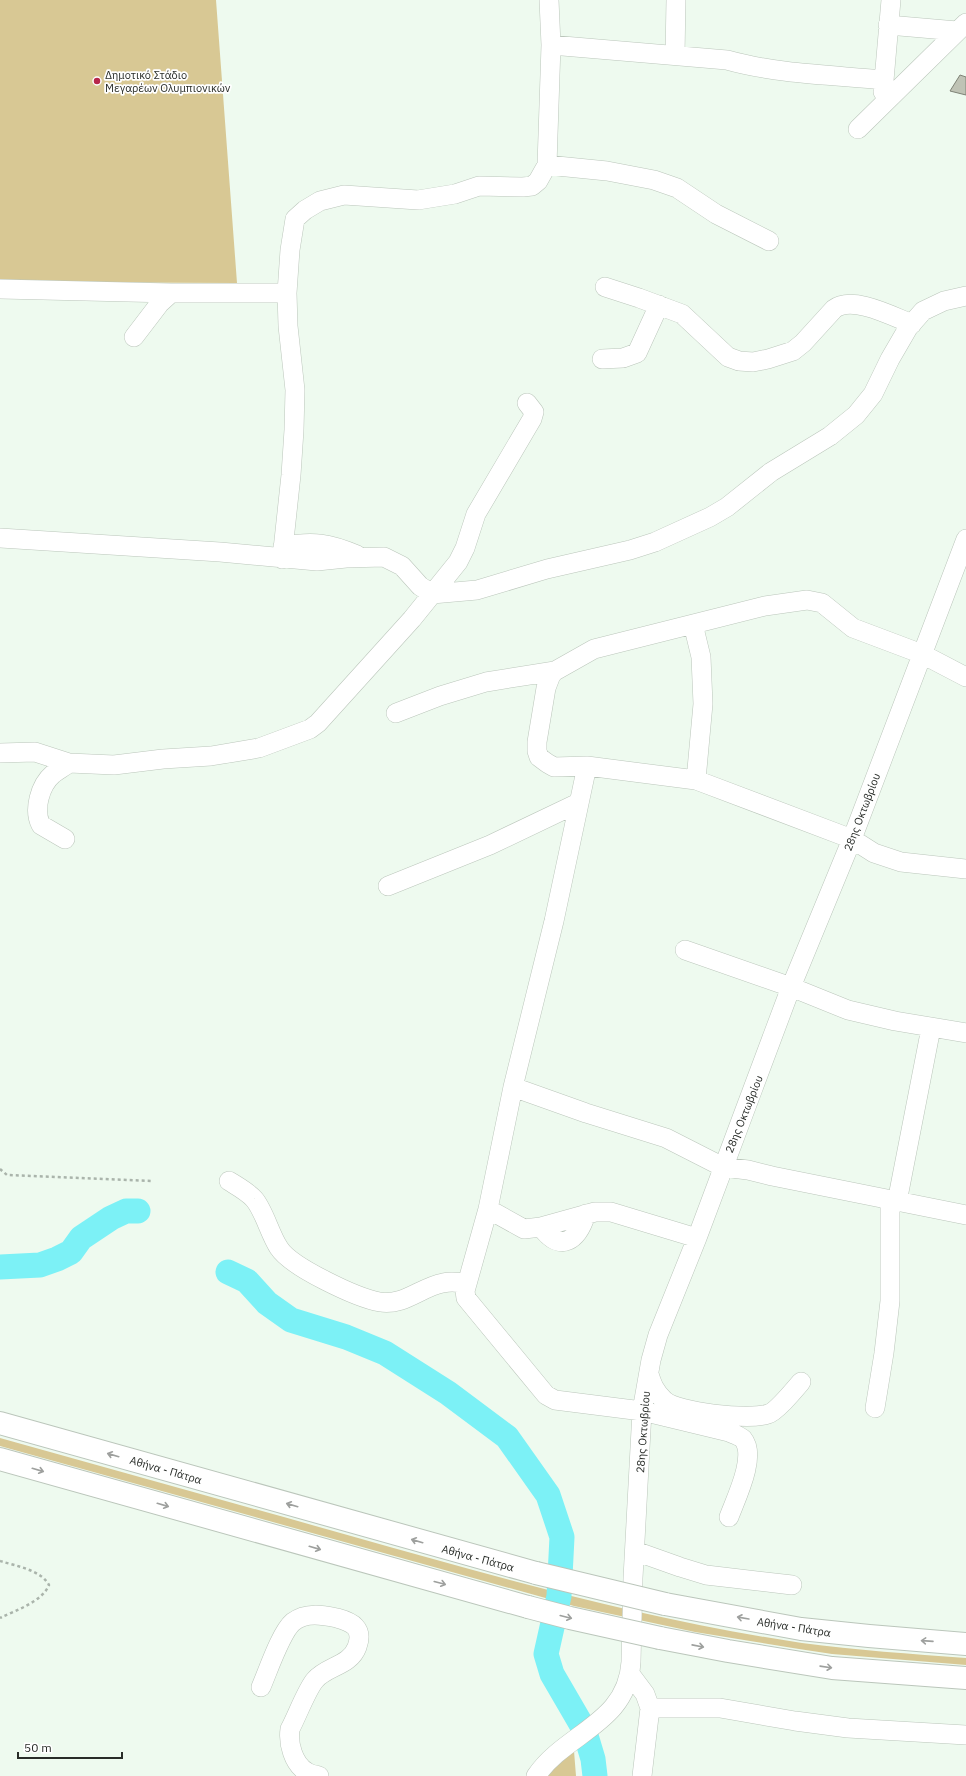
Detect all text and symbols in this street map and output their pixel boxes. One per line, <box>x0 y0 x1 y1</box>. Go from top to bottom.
place label: Δημοτικό Στάδιο Μεγαρέων Ολυμπιονικών <box>105 68 231 95</box>
marker: Δημοτικό Στάδιο Μεγαρέων Ολυμπιονικών <box>92 76 102 86</box>
street label: 28ης Οκτωβρίου <box>841 771 883 853</box>
street label: 28ης Οκτωβρίου <box>722 1073 766 1155</box>
street label: 28ης Οκτωβρίου <box>633 1390 653 1474</box>
one-way arrow <box>107 1451 120 1458</box>
street label: Αθήνα - Πάτρα <box>128 1453 204 1487</box>
one-way arrow <box>31 1467 44 1474</box>
one-way arrow <box>286 1501 299 1509</box>
one-way arrow <box>156 1502 169 1509</box>
one-way arrow <box>411 1537 424 1544</box>
street label: Αθήνα - Πάτρα <box>440 1542 516 1574</box>
one-way arrow <box>308 1545 321 1552</box>
one-way arrow <box>433 1580 446 1587</box>
one-way arrow <box>559 1614 572 1621</box>
one-way arrow <box>736 1614 749 1622</box>
street label: Αθήνα - Πάτρα <box>756 1614 832 1640</box>
one-way arrow <box>921 1637 934 1644</box>
one-way arrow <box>691 1642 704 1650</box>
one-way arrow <box>819 1663 832 1671</box>
scale bar <box>18 1734 122 1760</box>
text: 50 m <box>24 1740 52 1755</box>

